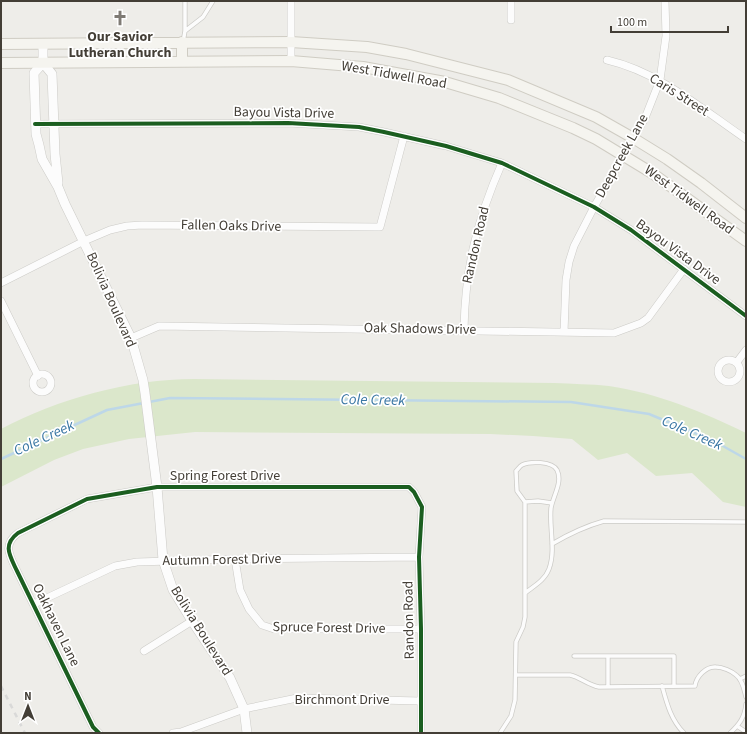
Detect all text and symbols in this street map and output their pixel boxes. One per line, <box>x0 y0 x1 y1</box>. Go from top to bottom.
scale bar <box>611 8 728 34</box>
church icon: Our Savior Lutheran Church <box>111 9 129 27</box>
text: 100 m <box>617 14 647 31</box>
place label: Our Savior Lutheran Church <box>68 27 172 63</box>
street label: West Tidwell Road <box>340 56 448 94</box>
street label: Caris Street <box>645 69 713 121</box>
street label: Bayou Vista Drive <box>234 102 335 124</box>
street label: Deepcreek Lane <box>591 110 653 202</box>
street label: West Tidwell Road <box>640 161 738 239</box>
street label: Randon Road <box>457 205 495 285</box>
street label: Bayou Vista Drive <box>631 214 725 290</box>
street label: Fallen Oaks Drive <box>181 215 281 237</box>
street label: Bolivia Boulevard <box>81 249 141 351</box>
street label: Oak Shadows Drive <box>364 318 477 340</box>
water label: Cole Creek <box>340 389 406 411</box>
water label: Cole Creek <box>658 410 727 456</box>
water label: Cole Creek <box>10 414 79 461</box>
street label: Spring Forest Drive <box>170 466 280 486</box>
street label: Autumn Forest Drive <box>162 549 282 571</box>
street label: Oakhaven Lane <box>27 580 85 670</box>
street label: Randon Road <box>398 581 420 659</box>
street label: Bolivia Boulevard <box>165 582 237 680</box>
street label: Spruce Forest Drive <box>272 617 386 639</box>
north arrow <box>8 686 48 726</box>
text: N <box>24 689 32 704</box>
street label: Birchmont Drive <box>294 690 390 710</box>

